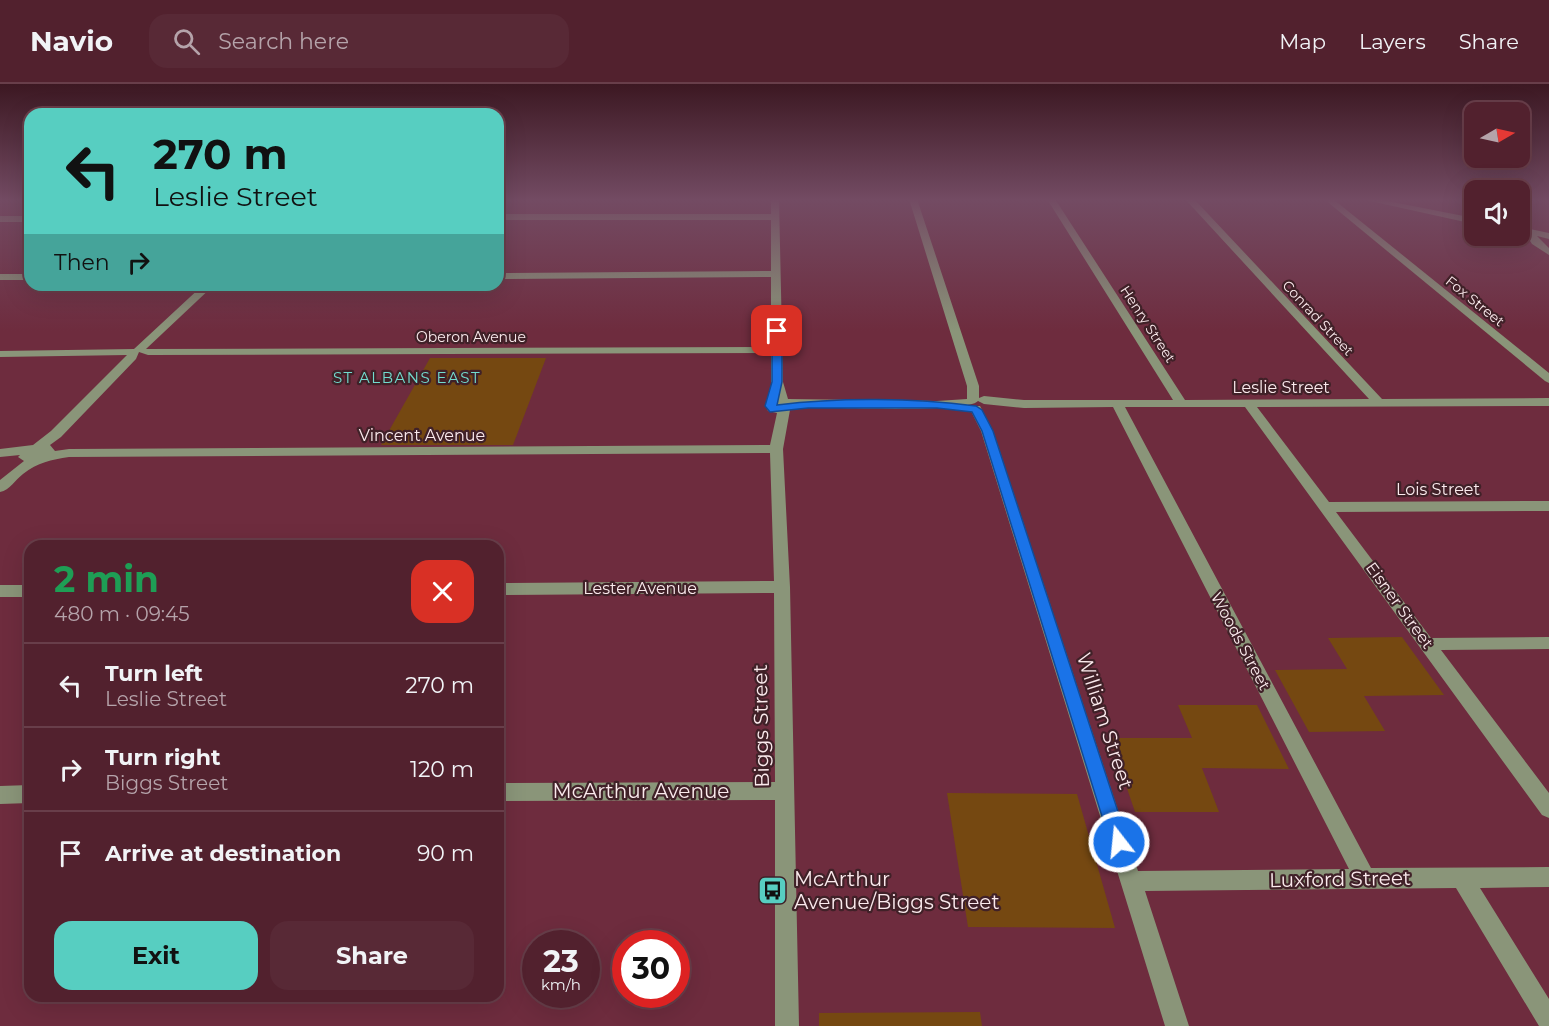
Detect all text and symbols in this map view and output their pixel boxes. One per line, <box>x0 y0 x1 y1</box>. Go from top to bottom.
search box <box>149 14 569 68</box>
text: Navio <box>30 24 113 58</box>
icon: search <box>170 25 203 58</box>
text: Search here <box>218 28 349 55</box>
text: Map <box>1279 29 1326 54</box>
text: Layers <box>1359 29 1426 54</box>
text: Share <box>1459 29 1519 54</box>
north arrow <box>1464 102 1530 168</box>
map controls <box>1464 102 1530 246</box>
text: 270 m <box>153 128 287 180</box>
icon: left <box>54 132 132 210</box>
text: Leslie Street <box>153 180 318 213</box>
button: sound <box>1464 180 1530 246</box>
icon: right <box>122 246 155 279</box>
text: Then <box>54 249 110 276</box>
street label: Fox Street <box>1442 272 1508 330</box>
street label: Conrad Street <box>1278 277 1358 360</box>
street label: Henry Street <box>1116 282 1180 366</box>
pin <box>751 305 802 356</box>
icon: arrive <box>760 314 793 347</box>
street label: Oberon Avenue <box>416 328 526 346</box>
district label: ST ALBANS EAST <box>333 368 481 387</box>
street label: Leslie Street <box>1232 378 1330 397</box>
street label: Vincent Avenue <box>359 426 485 445</box>
street label: Lois Street <box>1396 480 1481 499</box>
text: 2 min <box>54 557 159 601</box>
street label: Eisner Street <box>1362 558 1438 653</box>
button: close <box>411 560 474 623</box>
street label: Lester Avenue <box>583 579 697 598</box>
street label: Woods Street <box>1207 589 1275 694</box>
text: 480 m · 09:45 <box>54 602 190 626</box>
street label: William Street <box>1072 650 1138 792</box>
text: Turn left <box>105 660 203 687</box>
street label: Biggs Street <box>748 664 774 788</box>
icon: left <box>54 669 87 702</box>
text: 270 m <box>405 672 474 699</box>
text: Leslie Street <box>105 687 227 711</box>
text: Turn right <box>105 744 220 771</box>
icon: right <box>54 753 87 786</box>
text: 120 m <box>410 756 474 783</box>
text: Biggs Street <box>105 771 228 795</box>
street label: McArthur Avenue <box>553 779 729 803</box>
position arrow <box>1087 810 1151 874</box>
icon: arrive <box>54 837 87 870</box>
text: Arrive at destination <box>105 840 341 867</box>
text: 90 m <box>417 840 474 867</box>
street label: Luxford Street <box>1269 866 1411 892</box>
place label: McArthur Avenue/Biggs Street <box>794 867 1000 914</box>
bus stop icon: McArthur Avenue/Biggs Street <box>757 874 789 906</box>
button: Exit <box>54 921 258 990</box>
button: Share <box>270 921 474 990</box>
speed limit sign: 30 <box>612 930 690 1008</box>
text: 23 <box>543 943 579 980</box>
text: km/h <box>541 975 581 994</box>

